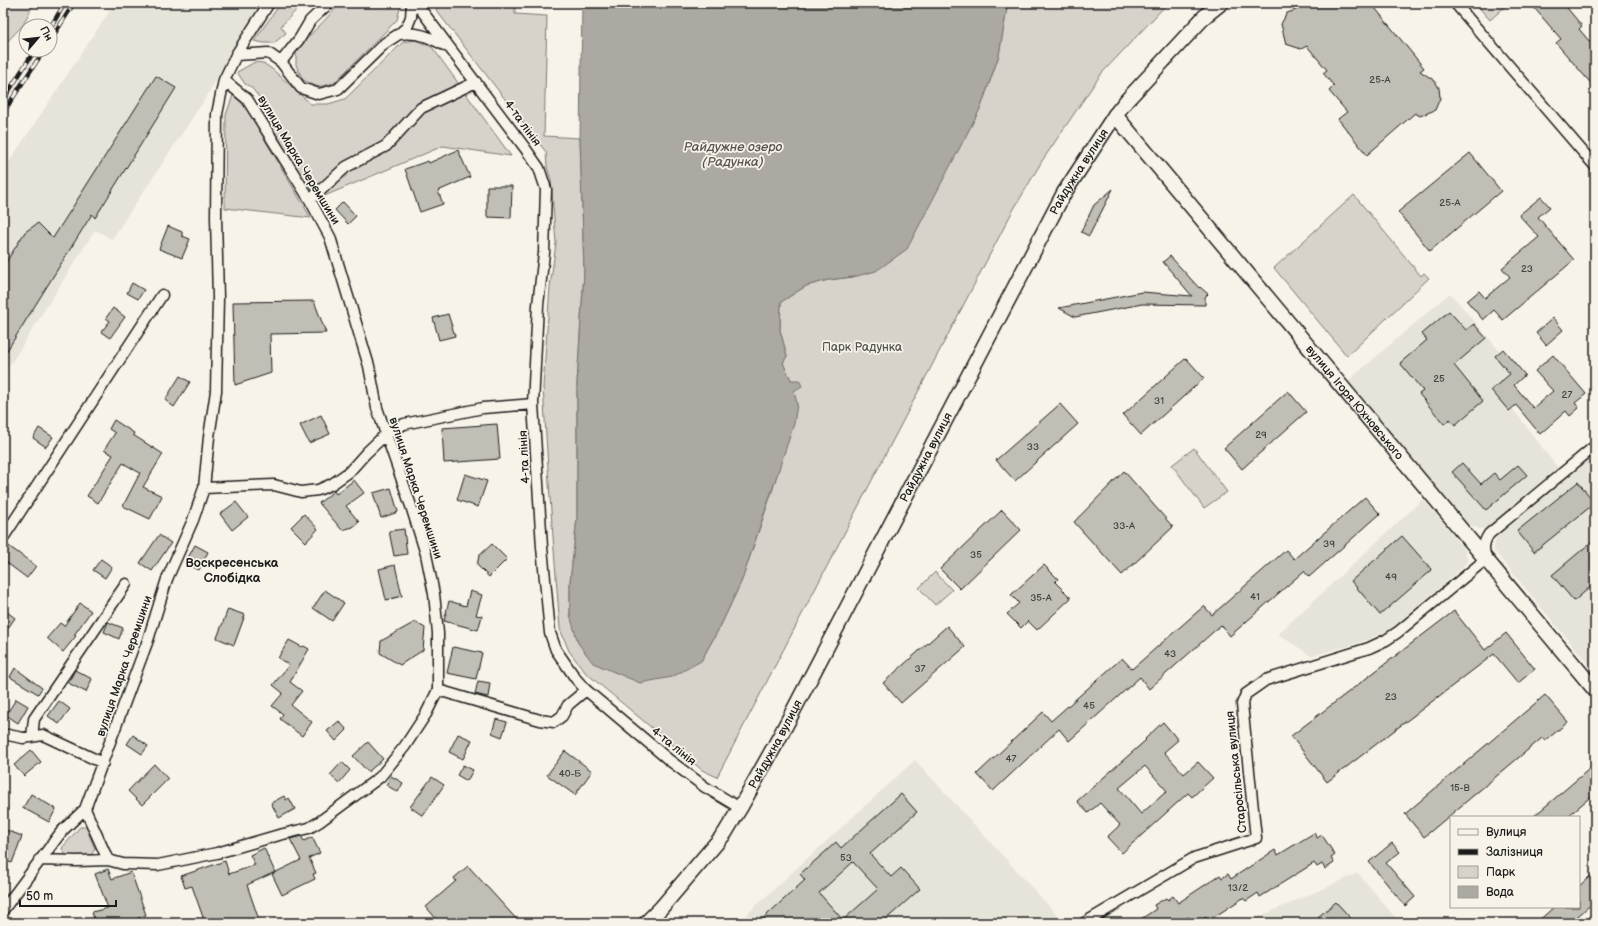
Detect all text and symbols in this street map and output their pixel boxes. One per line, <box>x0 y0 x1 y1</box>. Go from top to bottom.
north arrow <box>18 18 58 58</box>
text: Пн <box>37 24 56 43</box>
house number: 25-А <box>1369 74 1392 86</box>
street label: вулиця Марка Черемшини <box>254 93 343 228</box>
street label: 4-та лінія <box>501 97 545 150</box>
street label: Райдужна вулиця <box>1047 126 1112 218</box>
water label: Райдужне озеро (Радунка) <box>684 139 783 170</box>
house number: 25-А <box>1439 197 1462 209</box>
house number: 23 <box>1521 263 1533 275</box>
park label: Парк Радунка <box>822 340 902 355</box>
street label: вулиця Ігоря Юхновського <box>1302 342 1406 463</box>
house number: 25 <box>1433 373 1445 385</box>
house number: 27 <box>1562 389 1572 401</box>
house number: 31 <box>1154 395 1164 407</box>
street label: Райдужна вулиця <box>897 410 956 505</box>
street label: вулиця Марка Черемшини <box>386 415 446 561</box>
house number: 29 <box>1255 429 1267 441</box>
street label: 4-та лінія <box>516 430 533 484</box>
house number: 33 <box>1027 441 1039 453</box>
house number: 33-А <box>1113 520 1136 532</box>
house number: 39 <box>1323 538 1335 550</box>
house number: 35 <box>970 549 982 561</box>
district label: Воскресенська Слобідка <box>186 555 279 586</box>
house number: 49 <box>1385 571 1397 583</box>
house number: 41 <box>1250 591 1260 603</box>
house number: 35-А <box>1030 592 1053 604</box>
street label: вулиця Марка Черемшини <box>93 594 156 739</box>
house number: 43 <box>1164 648 1176 660</box>
house number: 37 <box>914 663 926 675</box>
house number: 23 <box>1385 691 1397 703</box>
street label: Райдужна вулиця <box>745 697 806 791</box>
house number: 45 <box>1083 700 1095 712</box>
street label: Старосільська вулиця <box>1223 710 1250 834</box>
street label: 4-та лінія <box>648 724 699 769</box>
house number: 47 <box>1005 753 1017 765</box>
house number: 40-Б <box>559 768 581 780</box>
house number: 15-В <box>1450 782 1470 794</box>
legend <box>1450 816 1580 908</box>
text: Вулиця <box>1486 825 1527 840</box>
text: Залізниця <box>1486 845 1543 860</box>
house number: 53 <box>840 852 852 864</box>
text: Парк <box>1486 865 1516 880</box>
scale bar <box>20 882 116 908</box>
house number: 13/2 <box>1228 882 1248 894</box>
text: Вода <box>1486 885 1514 900</box>
text: 50 m <box>26 889 53 904</box>

